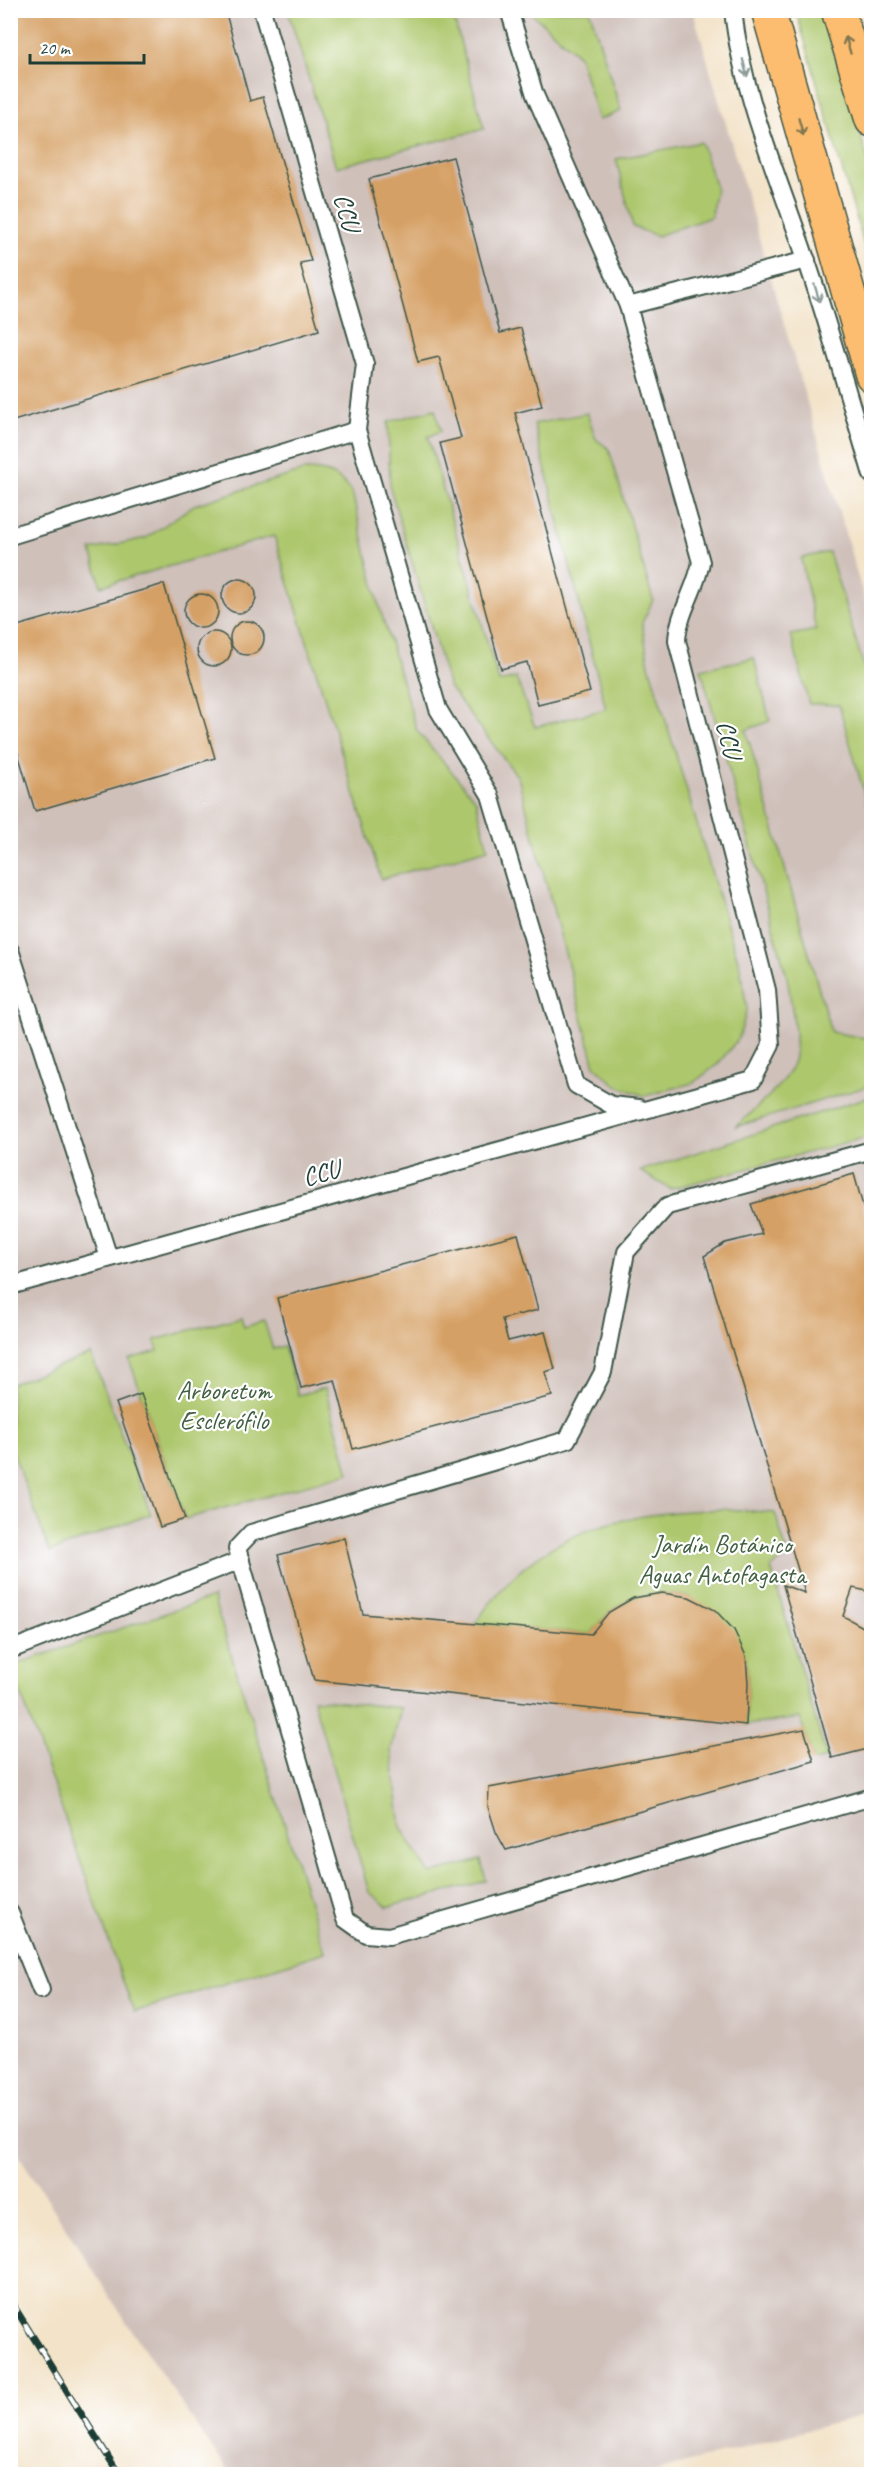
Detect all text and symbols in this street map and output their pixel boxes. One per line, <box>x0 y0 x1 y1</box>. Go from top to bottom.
scale bar <box>30 27 144 65</box>
one-way arrow <box>842 36 853 55</box>
text: 20 m <box>39 37 72 59</box>
one-way arrow <box>739 58 751 77</box>
one-way arrow <box>796 117 807 136</box>
street label: CCU <box>326 190 369 239</box>
one-way arrow <box>812 283 823 302</box>
street label: CCU <box>709 717 751 765</box>
street label: CCU <box>299 1151 348 1194</box>
park label: Arboretum Esclerófilo <box>177 1374 273 1437</box>
park label: Jardín Botánico Aguas Antofagasta <box>639 1528 808 1591</box>

